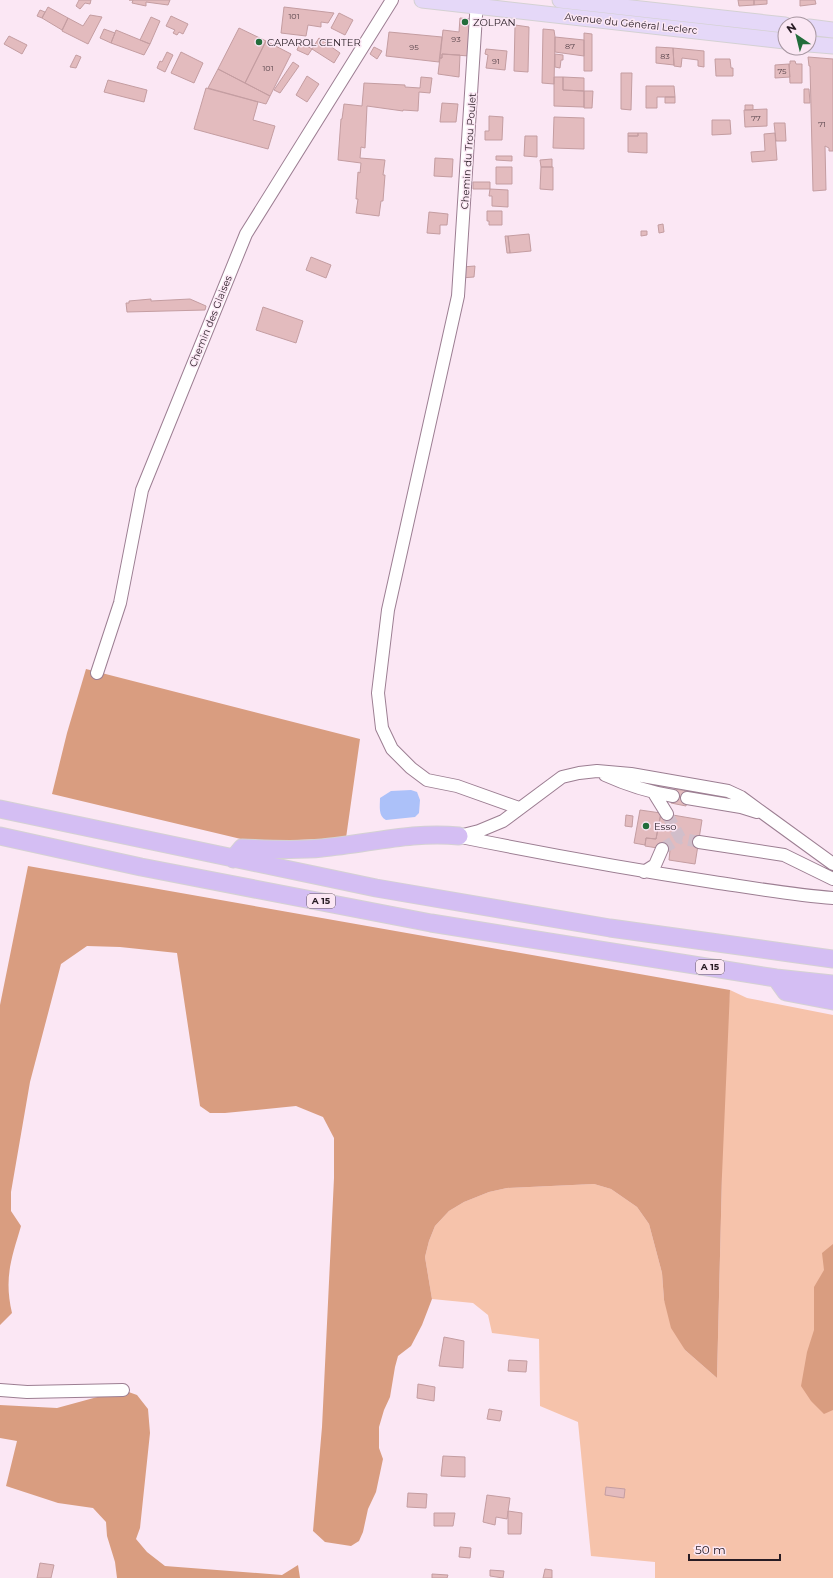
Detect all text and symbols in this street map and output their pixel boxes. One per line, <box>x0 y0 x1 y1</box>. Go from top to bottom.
street label: Avenue du Général Leclerc <box>564 10 698 37</box>
house number: 101 <box>288 11 300 21</box>
place label: ZOLPAN <box>473 16 516 29</box>
north arrow <box>777 16 817 56</box>
marker: ZOLPAN <box>460 17 470 27</box>
text: N <box>784 20 799 36</box>
house number: 93 <box>451 34 461 44</box>
place label: CAPAROL CENTER <box>267 36 361 49</box>
marker: CAPAROL CENTER <box>254 37 264 47</box>
house number: 87 <box>565 41 575 51</box>
house number: 95 <box>409 42 419 52</box>
house number: 83 <box>660 51 670 61</box>
house number: 91 <box>492 56 500 66</box>
house number: 101 <box>262 63 274 73</box>
house number: 75 <box>777 66 787 76</box>
street label: Chemin du Trou Poulet <box>458 92 479 210</box>
house number: 77 <box>751 113 761 123</box>
house number: 71 <box>818 119 826 129</box>
street label: Chemin des Glaises <box>186 273 235 369</box>
place label: Esso <box>654 820 677 833</box>
marker: Esso <box>641 821 651 831</box>
road number: A 15 <box>307 894 335 908</box>
road number: A 15 <box>696 960 724 974</box>
scale bar <box>689 1536 780 1562</box>
text: 50 m <box>695 1542 726 1557</box>

